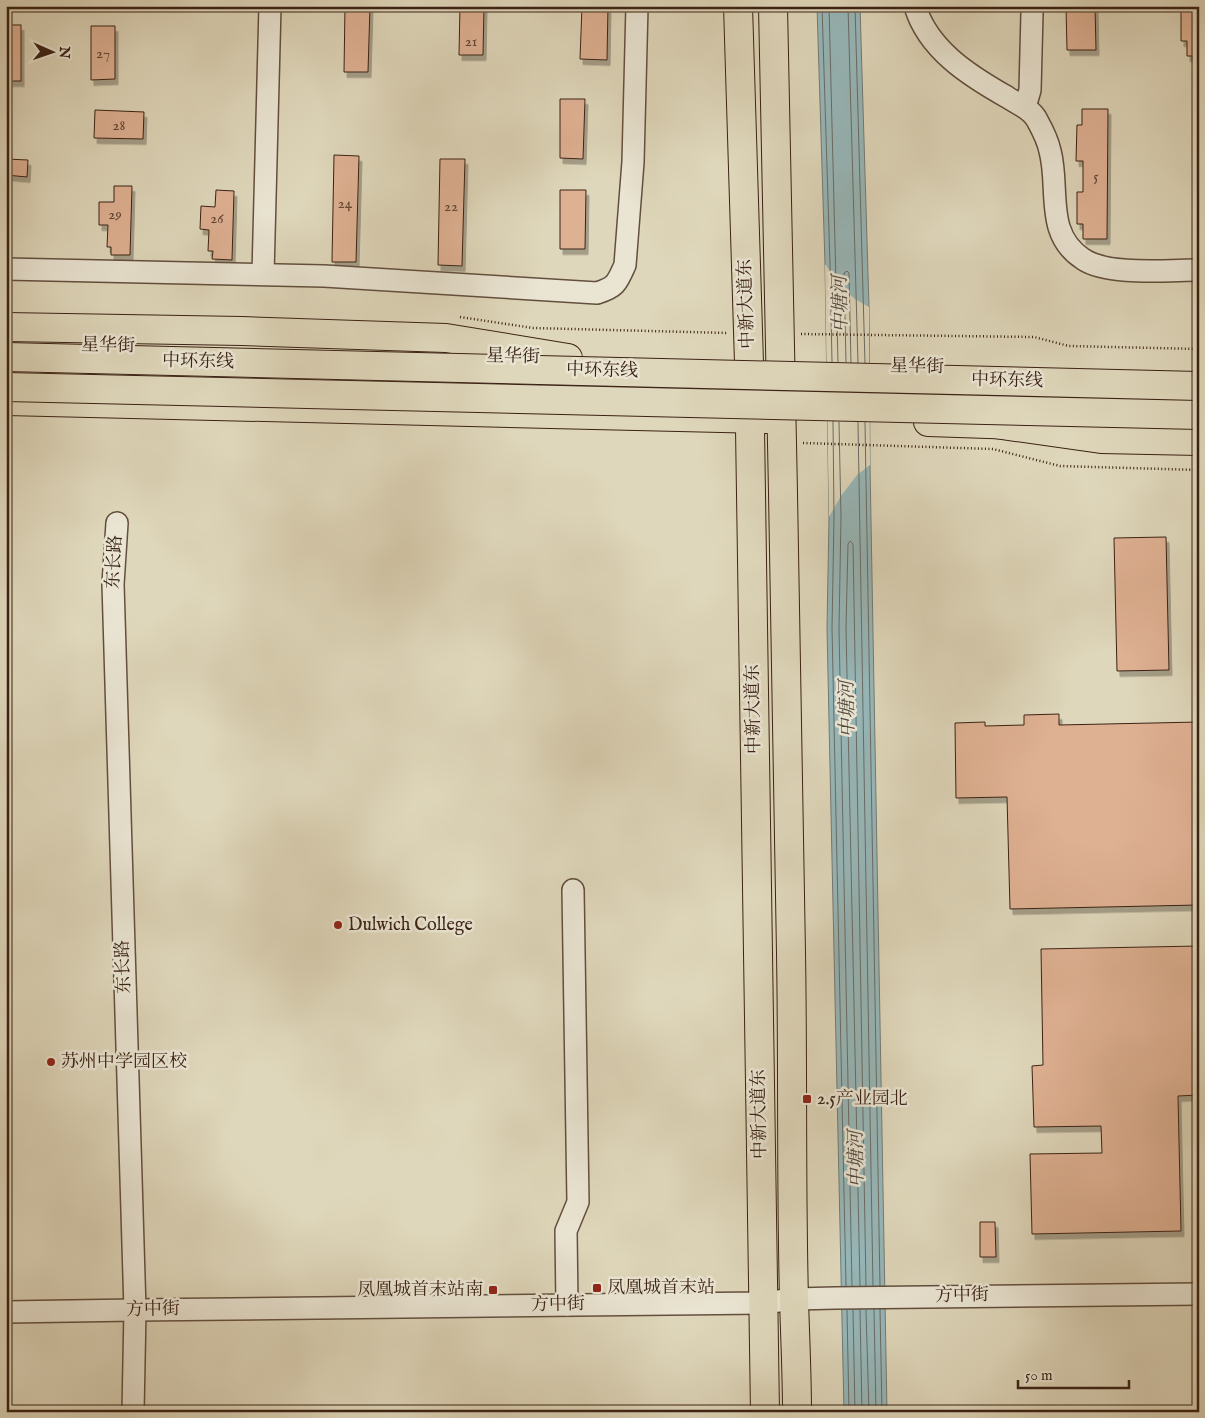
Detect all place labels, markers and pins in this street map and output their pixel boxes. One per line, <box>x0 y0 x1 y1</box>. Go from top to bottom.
place label: Dulwich College <box>348 914 473 937</box>
marker: Dulwich College <box>332 919 344 931</box>
place label: 苏州中学园区校 <box>61 1051 187 1074</box>
marker: 苏州中学园区校 <box>45 1056 57 1068</box>
place label: 2.5产业园北 <box>817 1088 908 1111</box>
marker: 2.5产业园北 <box>801 1093 813 1105</box>
place label: 凤凰城首末站 <box>607 1277 715 1300</box>
place label: 凤凰城首末站南 <box>357 1279 483 1302</box>
marker: 凤凰城首末站 <box>591 1282 603 1294</box>
marker: 凤凰城首末站南 <box>487 1284 499 1296</box>

